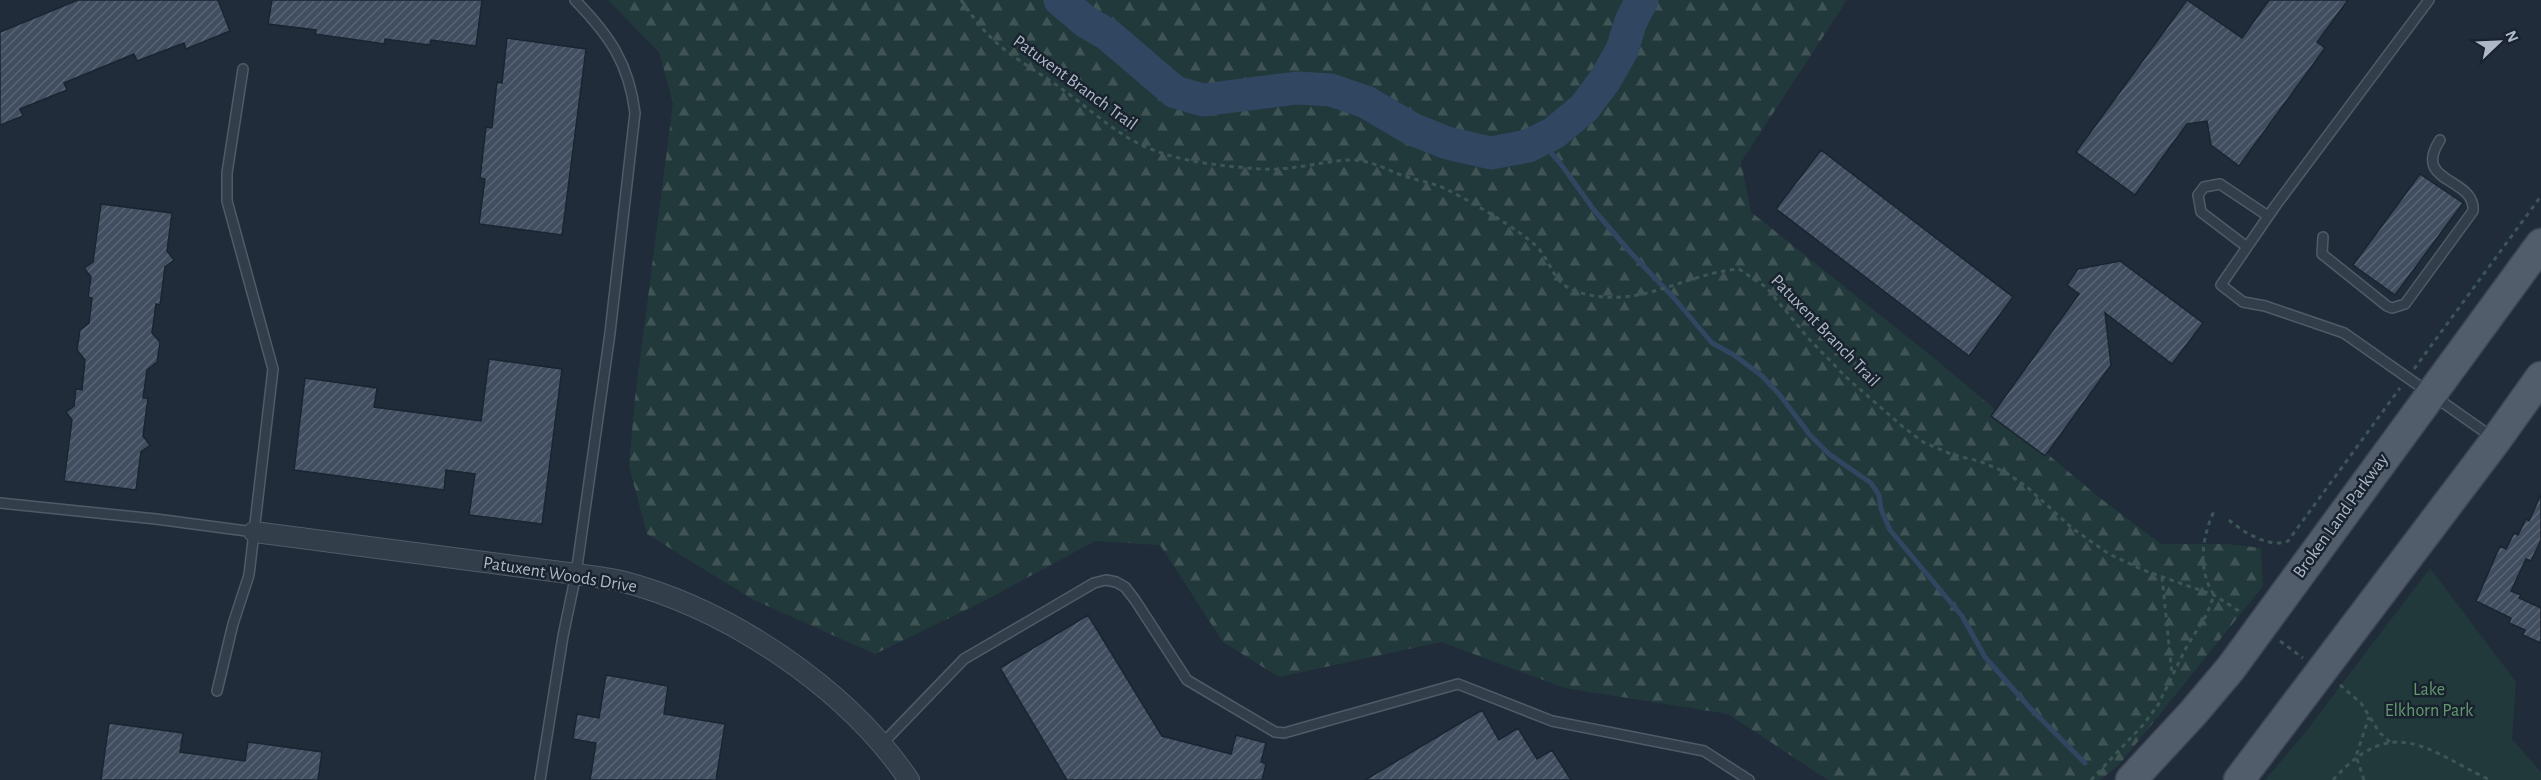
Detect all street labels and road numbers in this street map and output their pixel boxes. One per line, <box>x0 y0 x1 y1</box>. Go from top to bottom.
street label: Patuxent Branch Trail <box>1010 32 1140 134</box>
street label: Patuxent Branch Trail <box>1767 271 1883 391</box>
street label: Broken Land Parkway <box>2290 450 2392 581</box>
street label: Patuxent Woods Drive <box>482 554 638 596</box>

